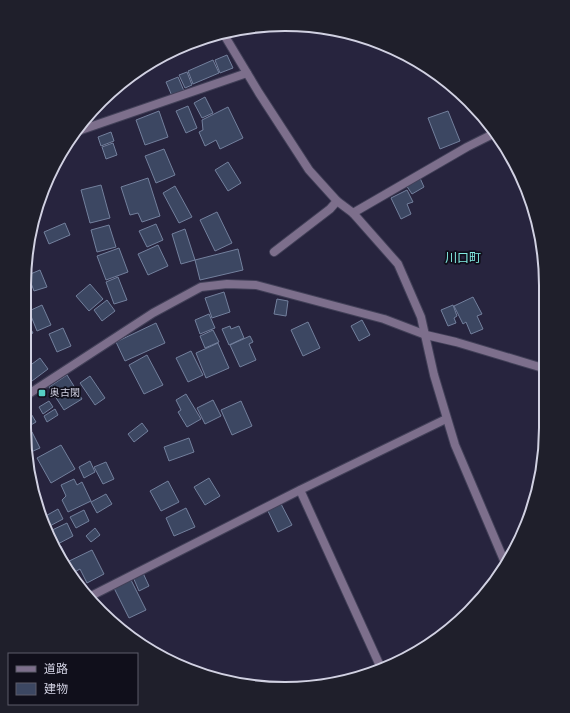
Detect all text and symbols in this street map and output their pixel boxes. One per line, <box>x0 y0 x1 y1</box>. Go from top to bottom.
district label: 川口町 <box>445 251 481 265</box>
place label: 奥古閑 <box>50 387 80 399</box>
marker: 奥古閑 <box>37 388 47 398</box>
legend <box>8 653 138 705</box>
text: 道路 <box>44 662 68 676</box>
text: 建物 <box>44 682 68 696</box>

